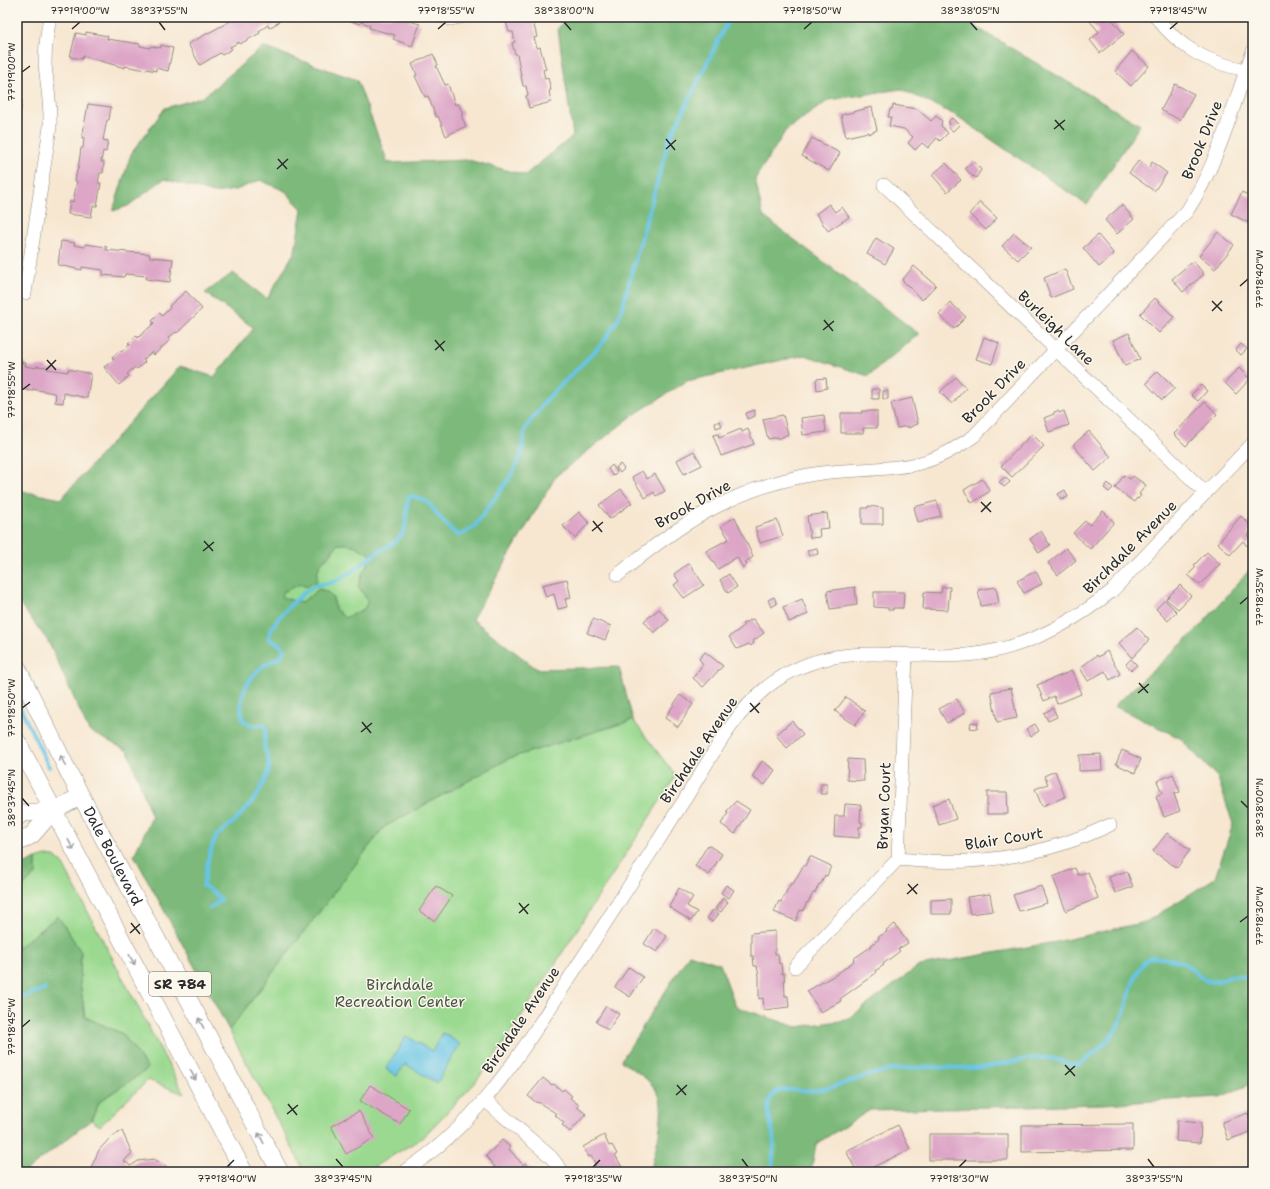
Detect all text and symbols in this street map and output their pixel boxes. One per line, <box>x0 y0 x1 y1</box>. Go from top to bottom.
text: 77°19'00"W <box>50 4 110 17</box>
text: 38°37'55"N <box>130 4 188 17</box>
text: 77°18'55"W <box>417 4 475 17</box>
text: 38°38'00"N <box>534 4 594 17</box>
text: 77°18'50"W <box>783 4 842 17</box>
text: 38°38'05"N <box>940 4 1000 17</box>
text: 77°18'45"W <box>1149 4 1207 17</box>
text: 77°19'00"W <box>5 42 18 102</box>
street label: Brook Drive <box>1177 97 1227 183</box>
text: 77°18'40"W <box>1253 249 1266 309</box>
street label: Burleigh Lane <box>1013 286 1099 370</box>
street label: Brook Drive <box>958 354 1030 428</box>
text: 77°18'55"W <box>5 361 18 419</box>
street label: Brook Drive <box>652 475 734 533</box>
street label: Birchdale Avenue <box>1079 496 1181 598</box>
text: 77°18'35"W <box>1253 567 1266 626</box>
text: 77°18'50"W <box>5 678 18 737</box>
street label: Birchdale Avenue <box>656 692 742 808</box>
one-way arrow <box>59 755 66 767</box>
street label: Bryan Court <box>872 762 896 850</box>
text: 38°37'45"N <box>5 769 18 827</box>
text: 38°38'00"N <box>1253 778 1266 838</box>
street label: Dale Boulevard <box>79 803 147 909</box>
street label: Blair Court <box>964 823 1044 855</box>
one-way arrow <box>68 839 75 851</box>
text: 77°18'30"W <box>1253 886 1266 946</box>
one-way arrow <box>129 954 136 966</box>
street label: Birchdale Avenue <box>478 962 564 1078</box>
road number: SR 784 <box>149 972 211 996</box>
park label: Birchdale Recreation Center <box>335 975 465 1012</box>
text: 77°18'45"W <box>5 998 18 1056</box>
one-way arrow <box>196 1017 204 1029</box>
one-way arrow <box>189 1069 197 1081</box>
one-way arrow <box>257 1132 265 1144</box>
text: 77°18'40"W <box>197 1172 257 1185</box>
text: 38°37'45"N <box>314 1172 372 1185</box>
text: 77°18'35"W <box>564 1172 623 1185</box>
text: 38°37'50"N <box>718 1172 778 1185</box>
text: 77°18'30"W <box>929 1172 989 1185</box>
text: 38°37'55"N <box>1125 1172 1183 1185</box>

